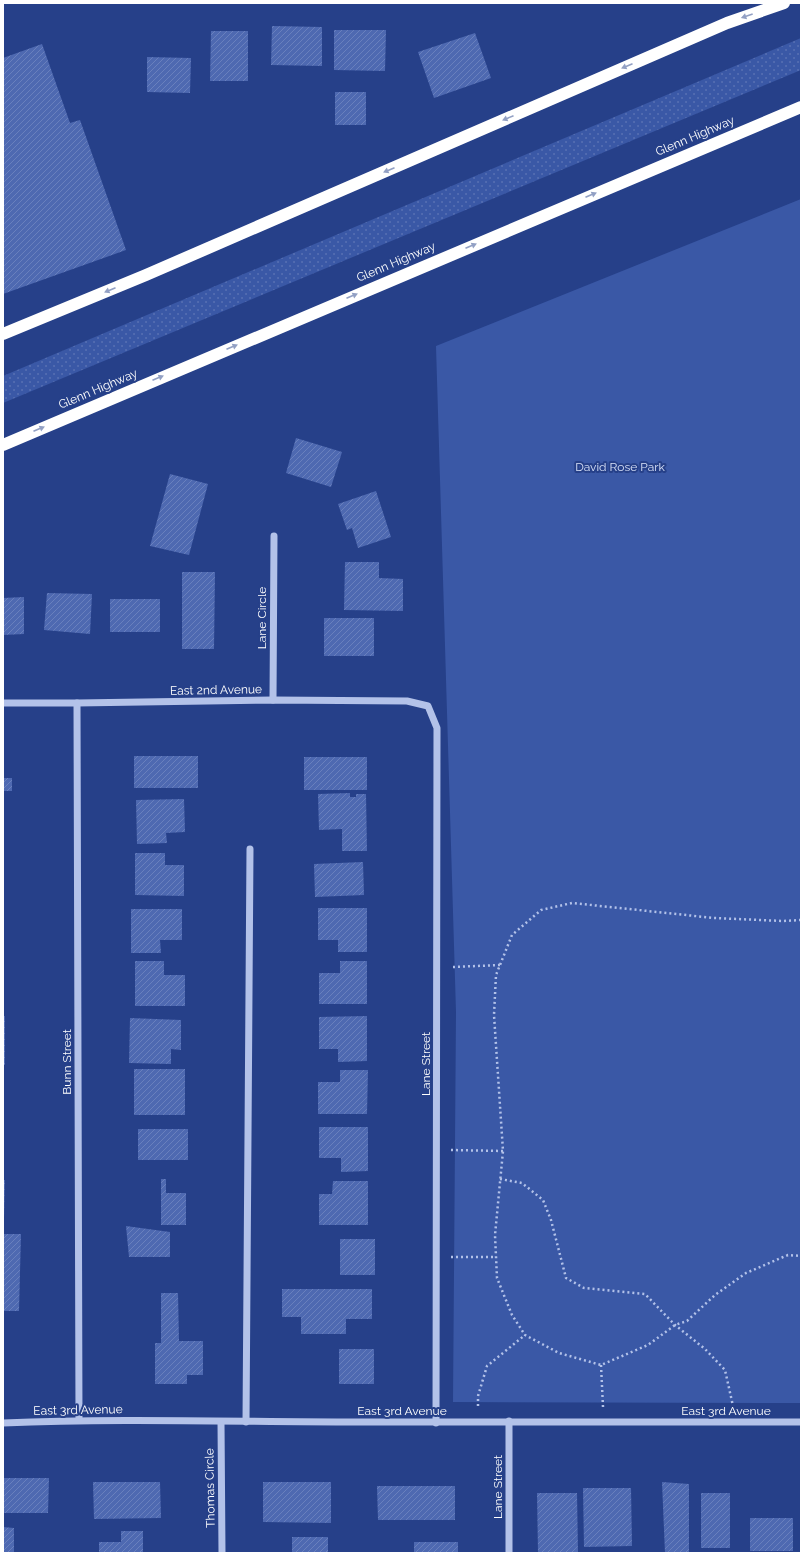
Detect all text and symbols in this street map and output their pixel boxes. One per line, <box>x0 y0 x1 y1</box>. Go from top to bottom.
one-way arrow <box>741 13 753 19</box>
one-way arrow <box>621 64 633 70</box>
street label: Glenn Highway <box>654 113 737 159</box>
one-way arrow <box>502 115 514 121</box>
one-way arrow <box>383 167 394 173</box>
one-way arrow <box>585 192 597 198</box>
street label: Glenn Highway <box>355 239 438 285</box>
one-way arrow <box>466 242 478 248</box>
one-way arrow <box>104 287 115 293</box>
one-way arrow <box>346 293 358 299</box>
one-way arrow <box>226 344 237 350</box>
street label: Glenn Highway <box>57 366 140 412</box>
one-way arrow <box>153 375 165 381</box>
one-way arrow <box>33 426 45 432</box>
park label: David Rose Park <box>575 460 665 474</box>
street label: Lane Circle <box>255 587 269 649</box>
street label: East 2nd Avenue <box>170 682 262 698</box>
street label: Bunn Street <box>60 1029 74 1095</box>
street label: Lane Street <box>419 1032 433 1096</box>
street label: East 3rd Avenue <box>33 1402 123 1418</box>
street label: East 3rd Avenue <box>357 1404 447 1418</box>
street label: East 3rd Avenue <box>681 1404 771 1418</box>
street label: Thomas Circle <box>202 1448 218 1528</box>
street label: Lane Street <box>491 1455 505 1519</box>

